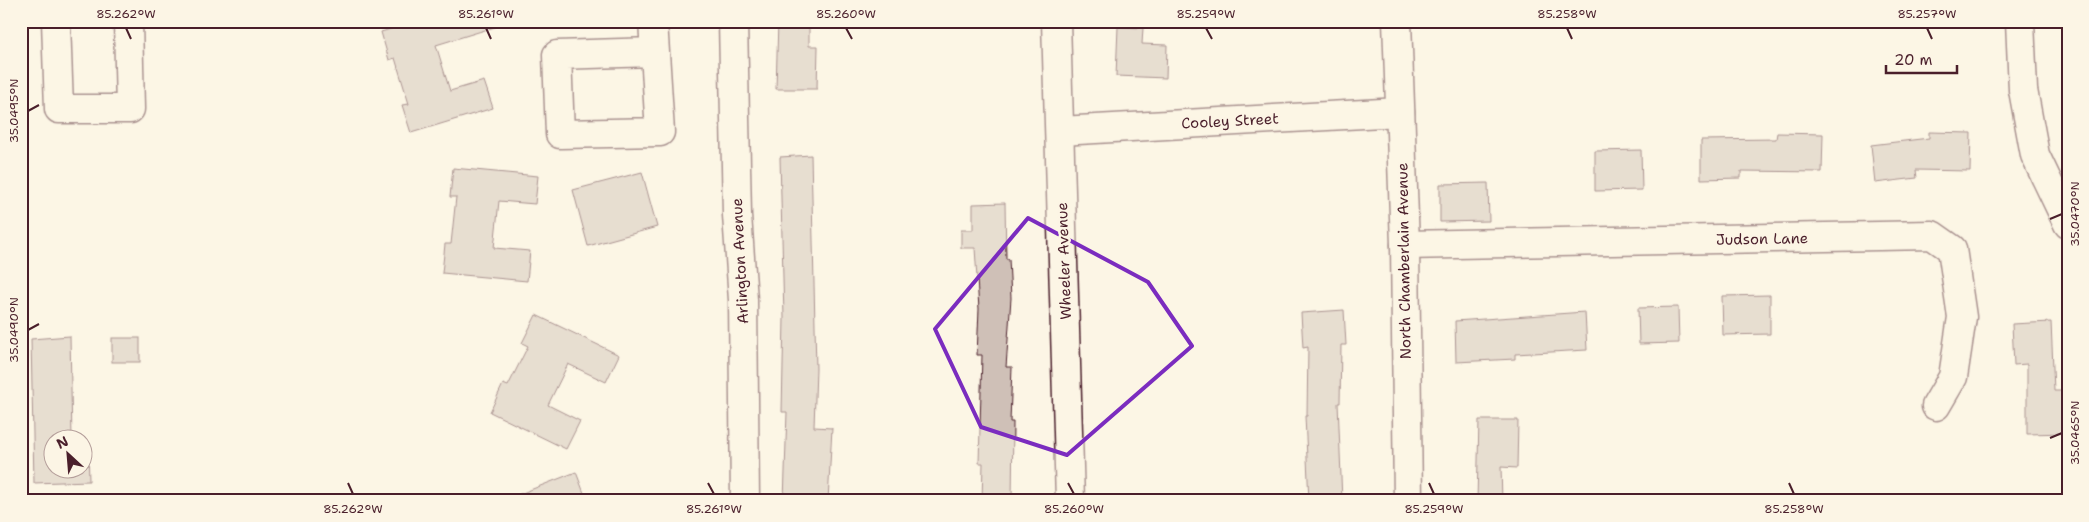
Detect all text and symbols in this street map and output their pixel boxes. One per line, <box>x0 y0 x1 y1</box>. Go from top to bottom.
text: 85.262°W <box>96 6 156 22</box>
text: 85.261°W <box>458 6 514 22</box>
text: 85.260°W <box>816 6 876 22</box>
text: 85.259°W <box>1176 6 1236 22</box>
text: 85.258°W <box>1537 6 1597 22</box>
text: 85.257°W <box>1897 6 1957 22</box>
scale bar <box>1886 42 1958 74</box>
text: 20 m <box>1894 50 1933 70</box>
text: 35.0495°N <box>6 79 22 143</box>
street label: Cooley Street <box>1181 108 1279 134</box>
street label: North Chamberlain Avenue <box>1392 162 1416 360</box>
text: 35.0470°N <box>2067 181 2083 247</box>
street label: Arlington Avenue <box>727 197 753 325</box>
street label: Wheeler Avenue <box>1052 202 1076 320</box>
street label: Judson Lane <box>1716 228 1808 250</box>
text: 35.0490°N <box>6 297 22 363</box>
text: 35.0465°N <box>2067 401 2083 465</box>
north arrow <box>42 430 92 480</box>
text: N <box>53 432 71 453</box>
text: 85.262°W <box>323 501 383 517</box>
text: 85.261°W <box>686 501 742 517</box>
text: 85.260°W <box>1044 501 1104 517</box>
text: 85.259°W <box>1404 501 1464 517</box>
text: 85.258°W <box>1764 501 1824 517</box>

